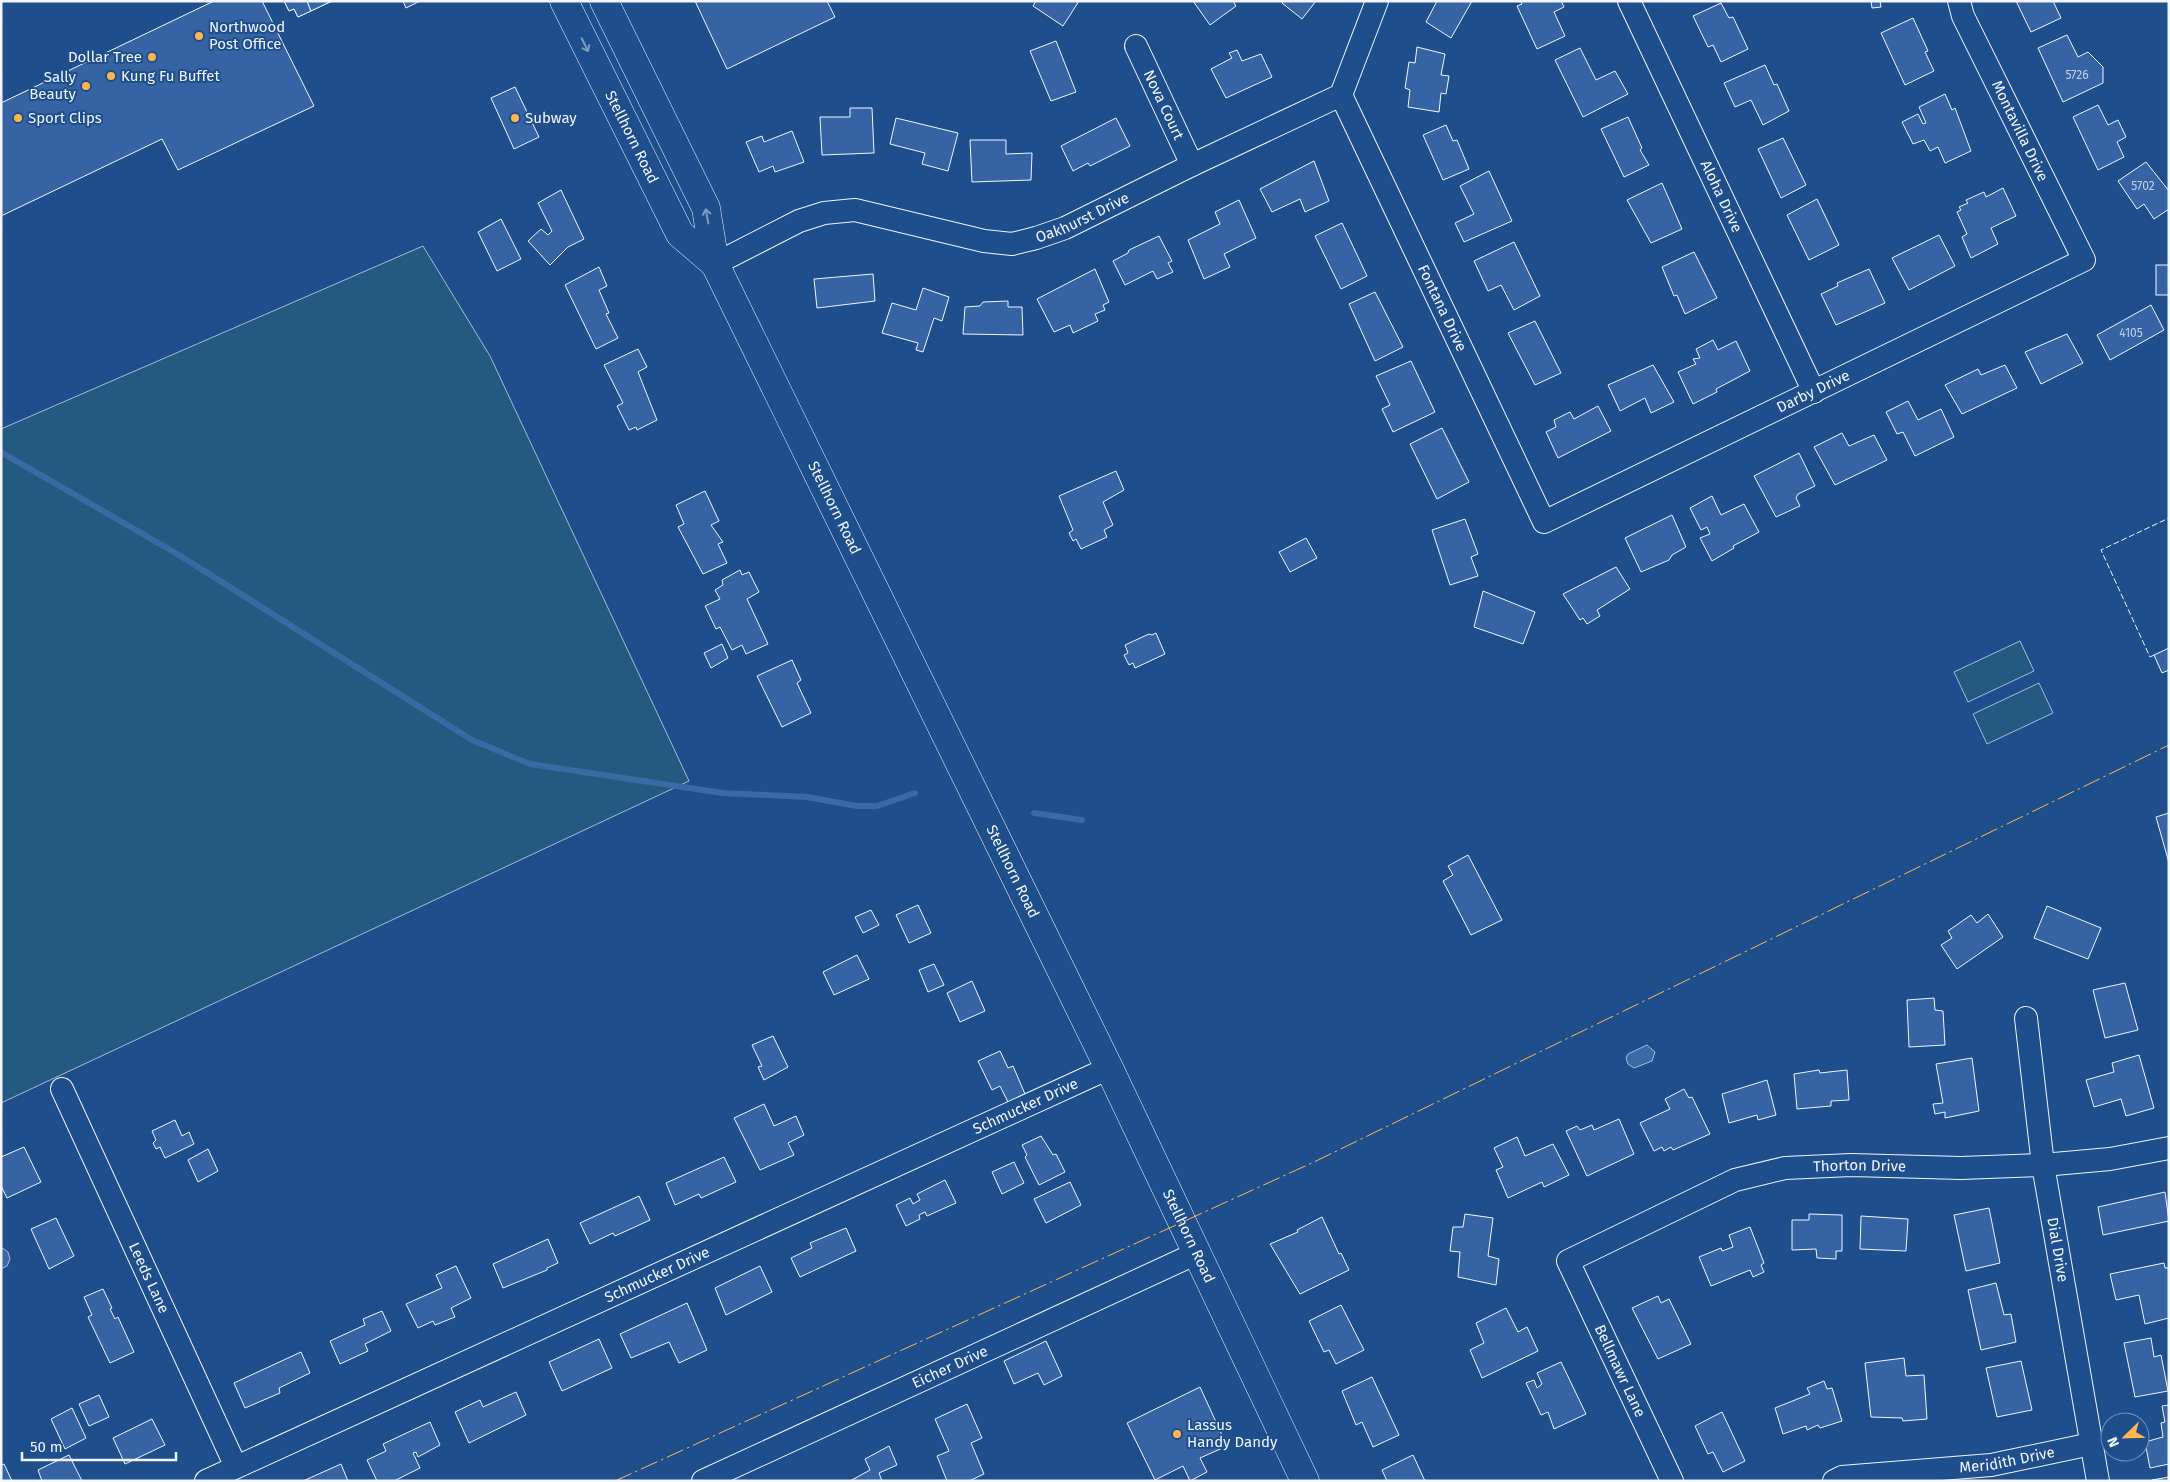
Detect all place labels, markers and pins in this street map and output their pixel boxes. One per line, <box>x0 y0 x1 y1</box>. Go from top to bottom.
place label: Northwood Post Office <box>209 18 285 53</box>
marker: Northwood Post Office <box>193 30 205 42</box>
place label: Dollar Tree <box>68 48 142 66</box>
marker: Dollar Tree <box>146 51 158 63</box>
place label: Kung Fu Buffet <box>121 67 220 85</box>
place label: Sally Beauty <box>29 68 77 103</box>
marker: Kung Fu Buffet <box>105 70 117 82</box>
marker: Sally Beauty <box>80 80 92 92</box>
place label: Sport Clips <box>28 109 102 127</box>
place label: Subway <box>525 109 577 127</box>
marker: Sport Clips <box>12 112 24 124</box>
marker: Subway <box>509 112 521 124</box>
place label: Lassus Handy Dandy <box>1187 1416 1278 1451</box>
marker: Lassus Handy Dandy <box>1171 1428 1183 1440</box>

